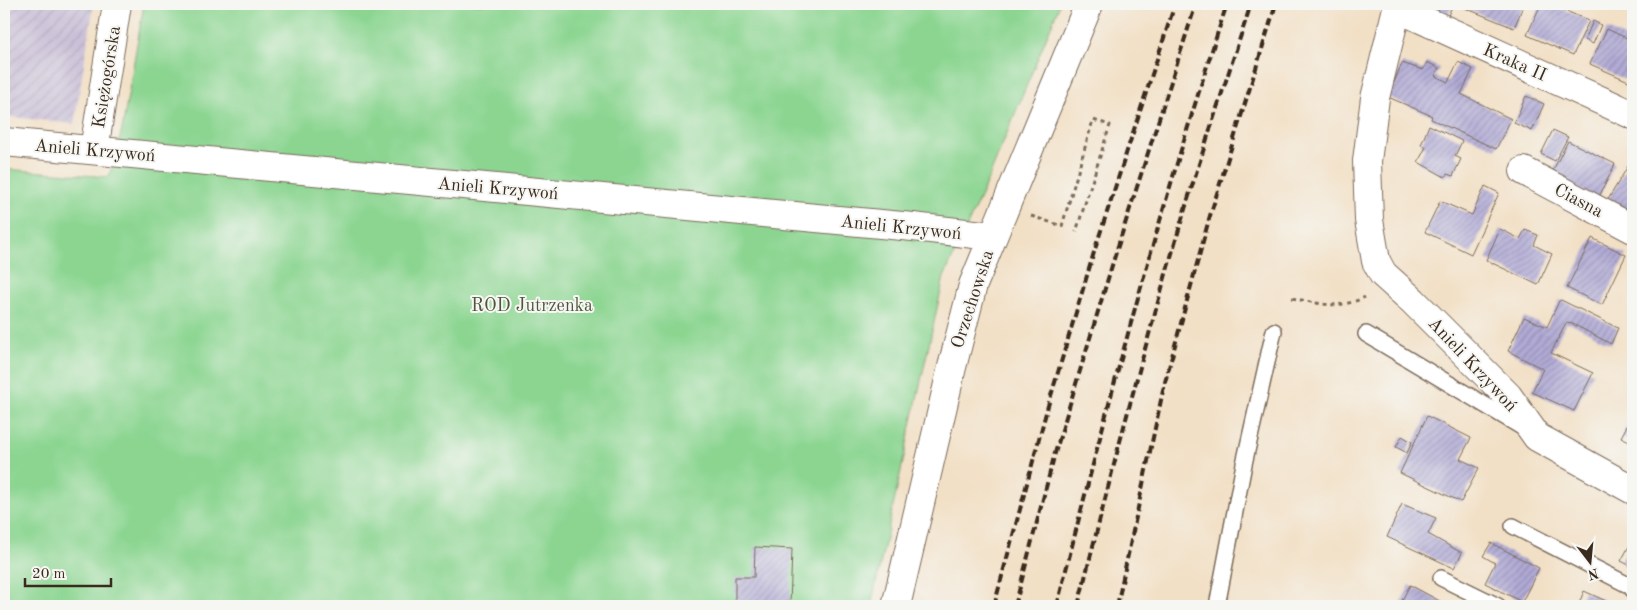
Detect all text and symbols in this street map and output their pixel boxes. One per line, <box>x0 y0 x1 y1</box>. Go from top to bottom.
street label: Księżogórska <box>90 25 124 130</box>
street label: Kraka II <box>1480 41 1549 85</box>
street label: Anieli Krzywoń <box>34 137 157 165</box>
street label: Anieli Krzywoń <box>437 175 560 203</box>
street label: Ciasna <box>1551 181 1606 221</box>
street label: Anieli Krzywoń <box>839 213 963 243</box>
street label: Orzechowska <box>949 248 997 351</box>
park label: ROD Jutrzenka <box>471 297 593 315</box>
street label: Anieli Krzywoń <box>1424 314 1520 415</box>
north arrow <box>1564 538 1614 588</box>
scale bar <box>25 555 111 587</box>
text: N <box>1586 565 1600 582</box>
text: 20 m <box>32 567 66 582</box>

